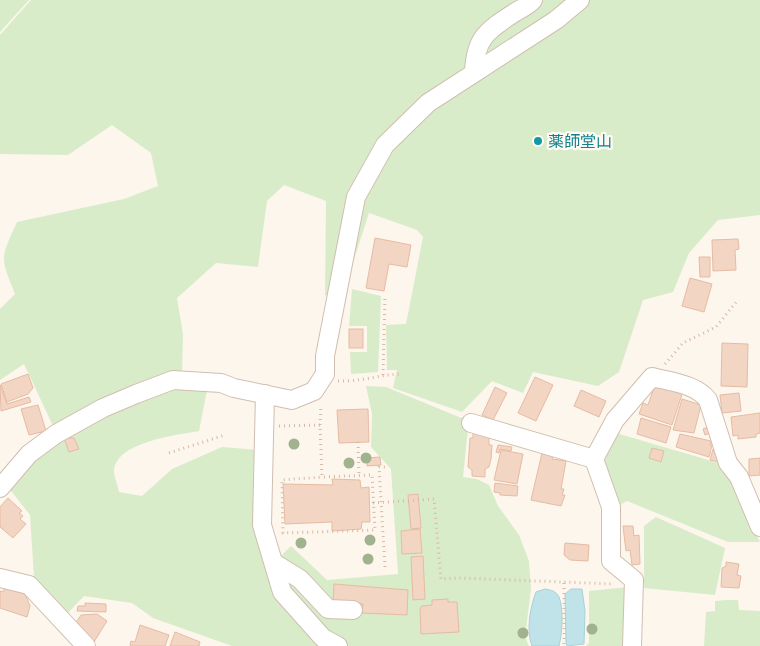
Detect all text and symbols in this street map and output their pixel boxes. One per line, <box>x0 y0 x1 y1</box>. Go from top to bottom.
place label: 薬師堂山 <box>548 131 612 152</box>
marker: 薬師堂山 <box>532 135 544 147</box>

